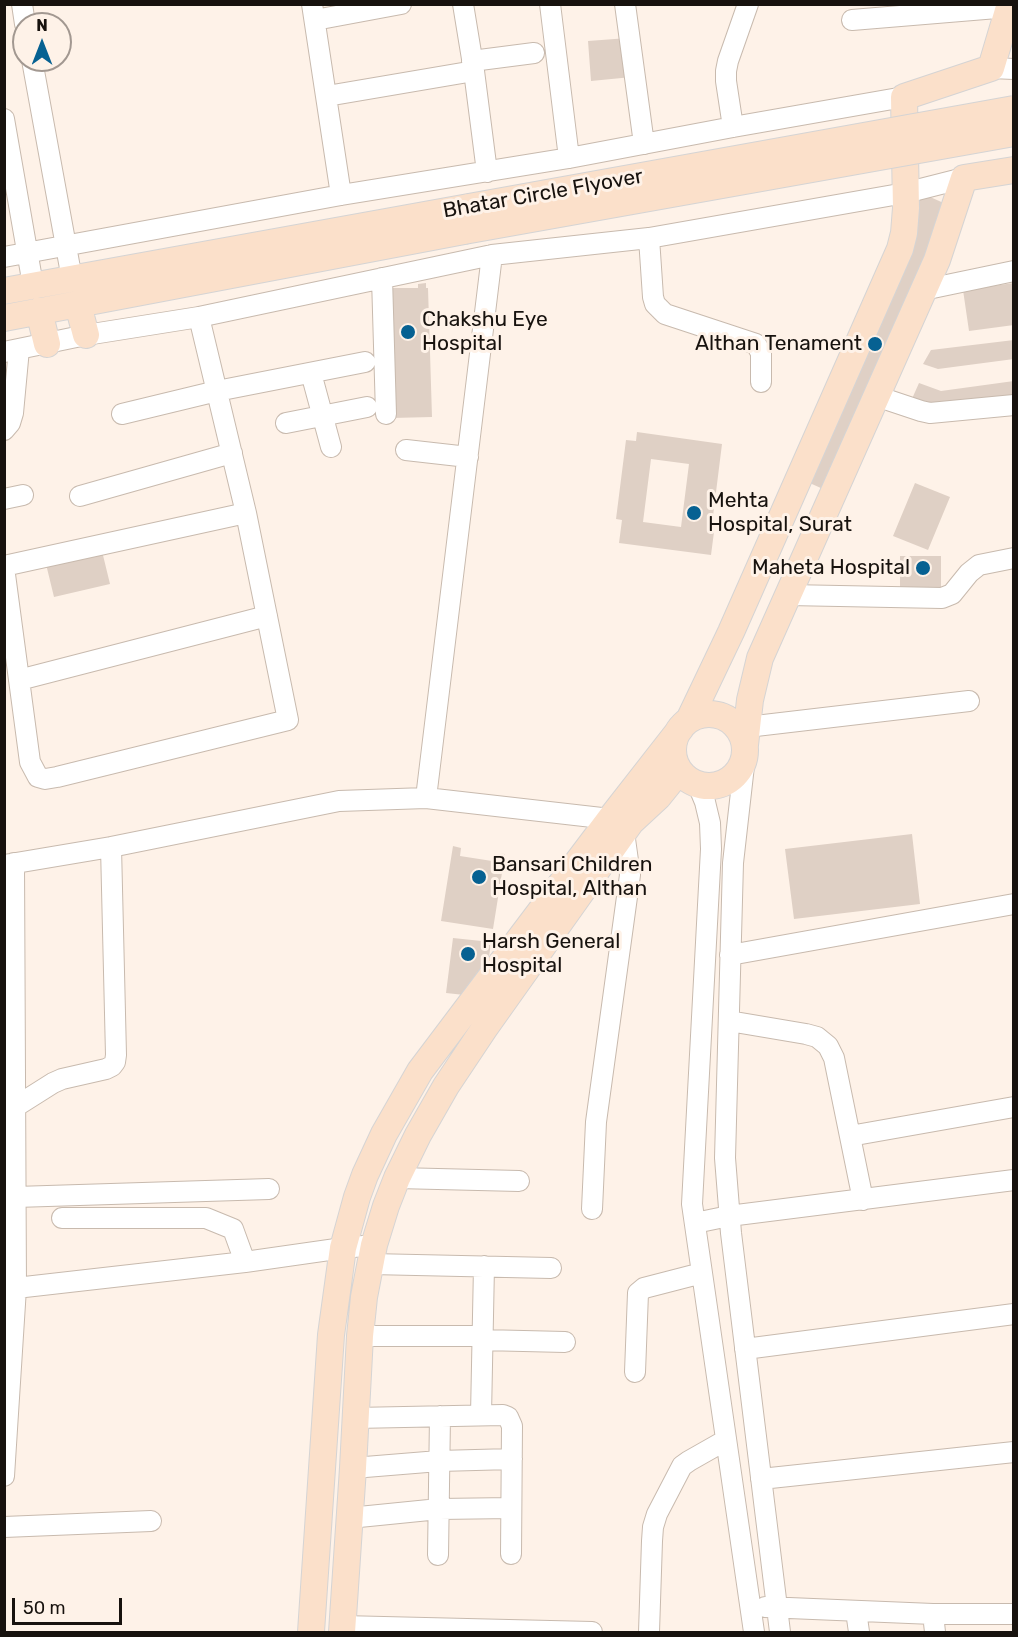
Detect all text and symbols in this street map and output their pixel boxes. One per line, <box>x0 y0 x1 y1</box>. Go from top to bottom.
north arrow <box>12 12 72 72</box>
text: N <box>36 16 48 35</box>
street label: Bhatar Circle Flyover <box>441 164 645 224</box>
place label: Chakshu Eye Hospital <box>422 307 548 357</box>
marker: Chakshu Eye Hospital <box>399 323 417 341</box>
place label: Althan Tenament <box>695 331 862 357</box>
marker: Althan Tenament <box>866 335 884 353</box>
place label: Mehta Hospital, Surat <box>708 488 852 538</box>
marker: Mehta Hospital, Surat <box>685 504 703 522</box>
place label: Maheta Hospital <box>752 555 910 581</box>
marker: Maheta Hospital <box>914 559 932 577</box>
place label: Bansari Children Hospital, Althan <box>492 852 653 902</box>
marker: Bansari Children Hospital, Althan <box>470 868 488 886</box>
place label: Harsh General Hospital <box>482 929 620 979</box>
marker: Harsh General Hospital <box>459 945 477 963</box>
scale bar <box>15 1586 124 1624</box>
text: 50 m <box>23 1597 66 1619</box>

